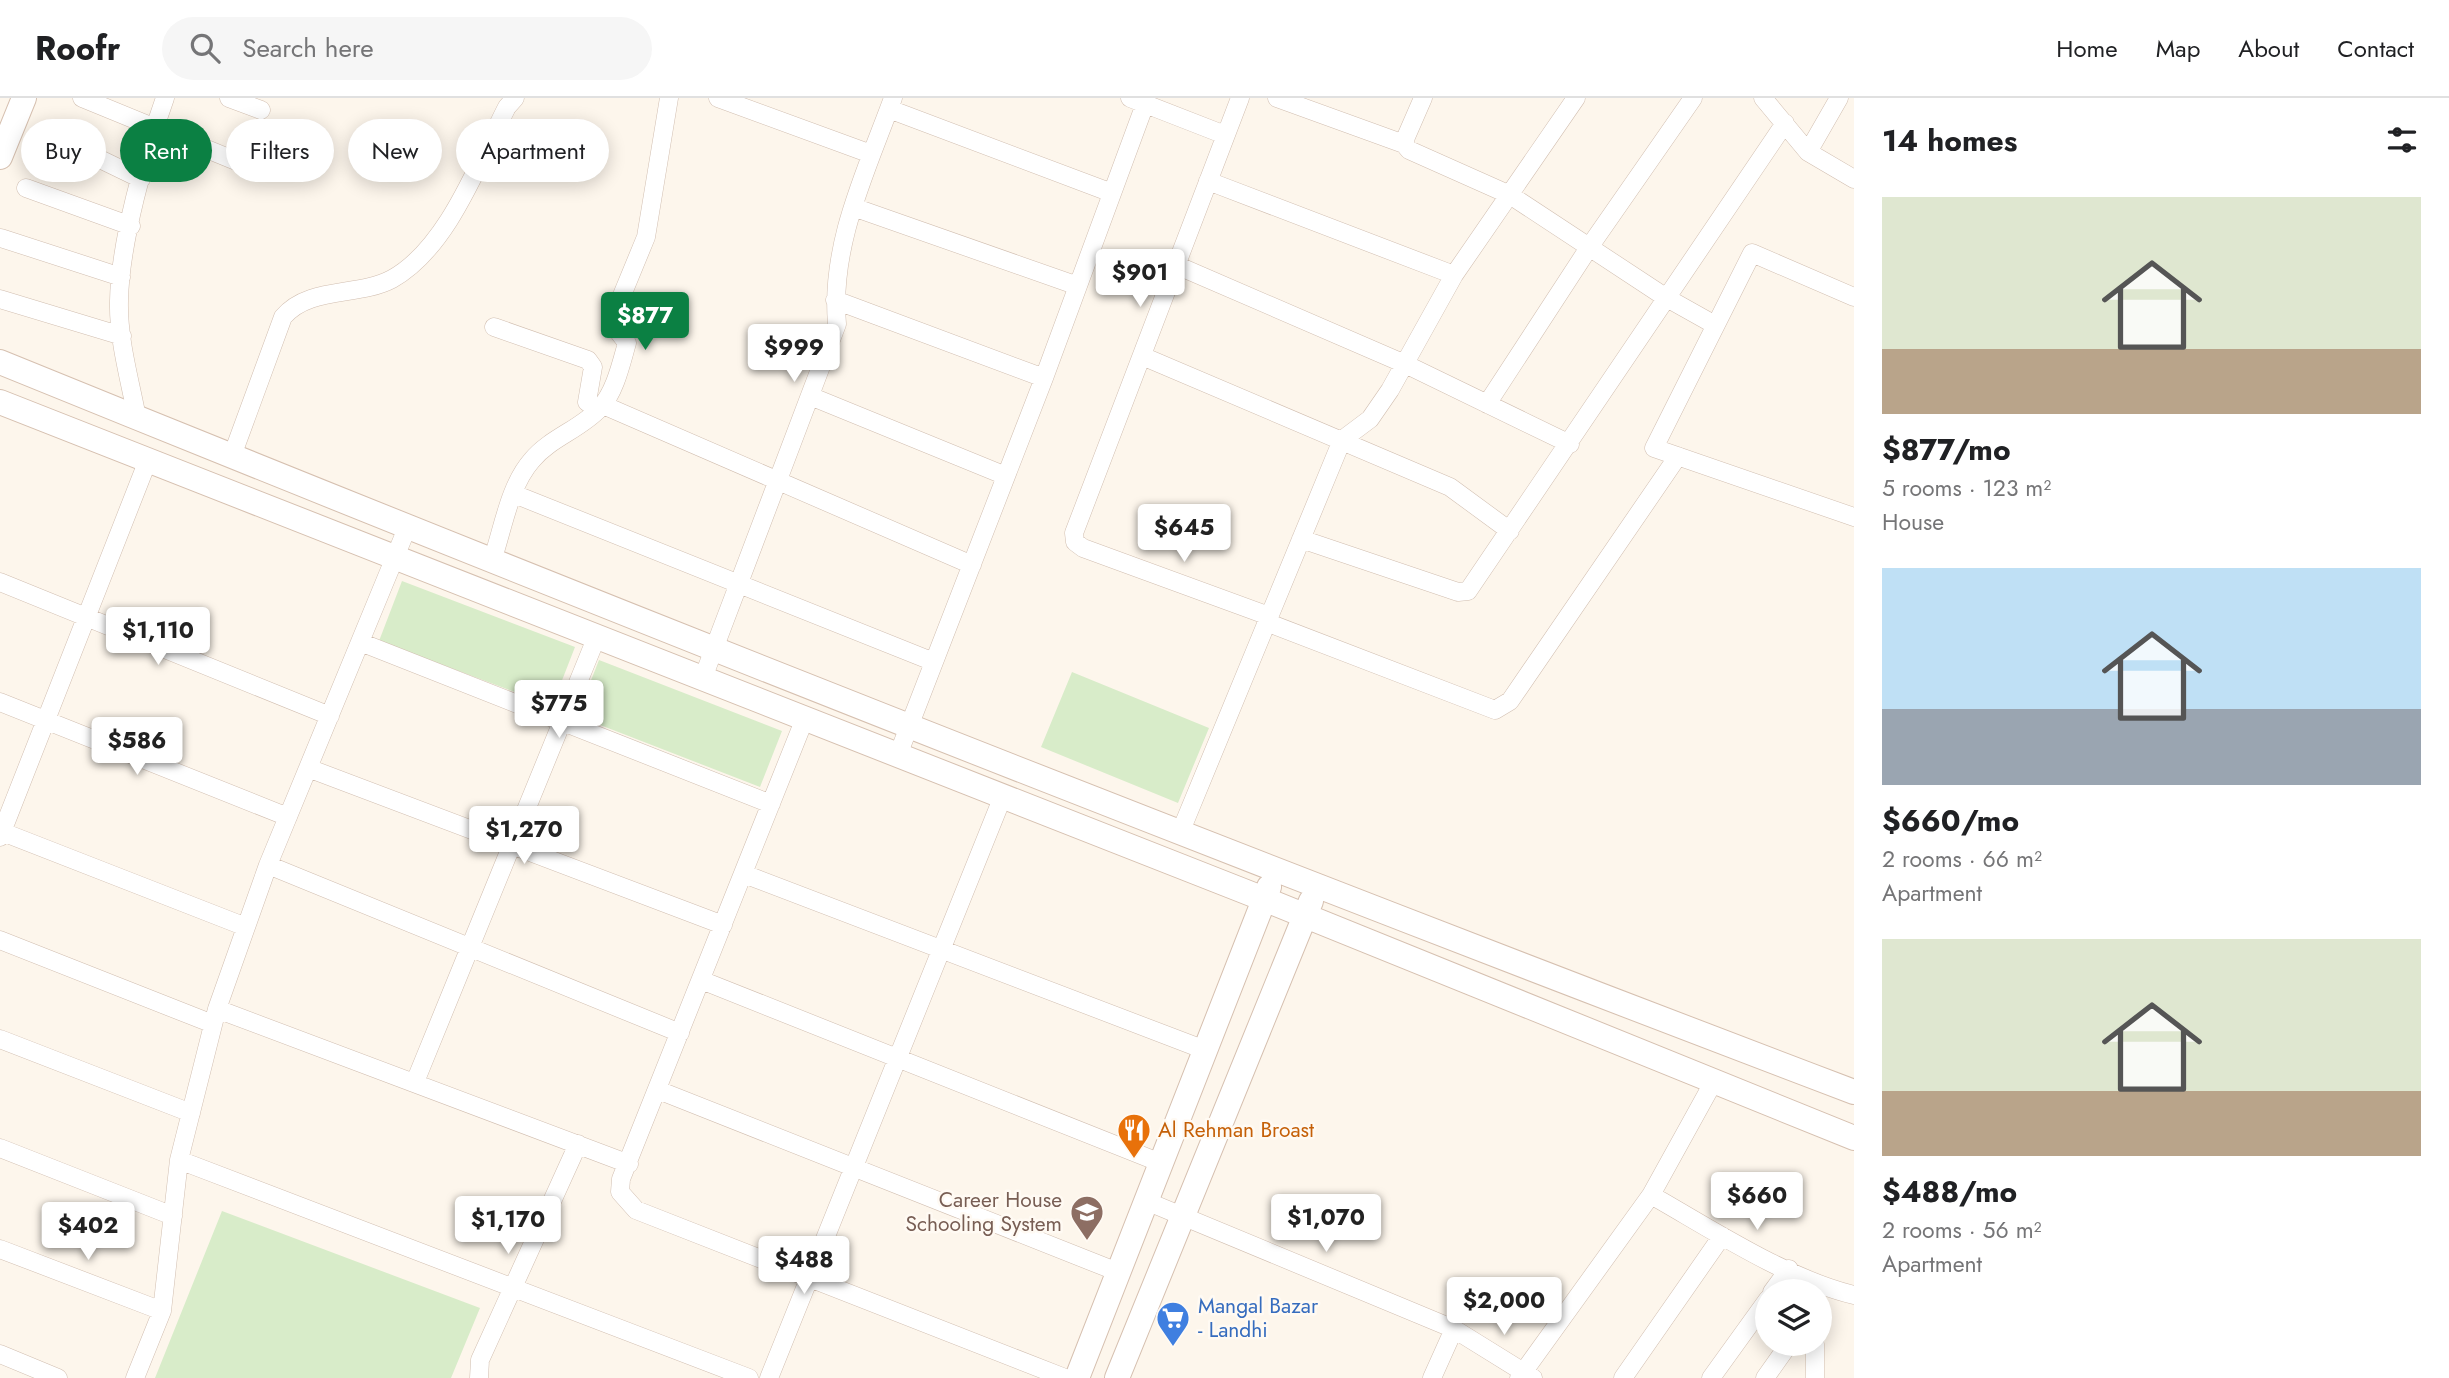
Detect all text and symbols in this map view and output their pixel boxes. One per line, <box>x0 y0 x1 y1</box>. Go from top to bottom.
search box <box>162 17 652 80</box>
text: Roofr <box>35 25 120 72</box>
icon: search <box>186 29 224 67</box>
text: Search here <box>242 29 374 67</box>
text: Home <box>2056 31 2118 66</box>
text: Map <box>2156 31 2200 66</box>
text: About <box>2238 31 2299 66</box>
text: Contact <box>2337 31 2414 66</box>
chip: Buy <box>21 119 106 182</box>
chip: Rent <box>120 119 212 182</box>
chip: Filters <box>226 119 334 182</box>
chip: New <box>348 119 442 182</box>
chip: Apartment <box>456 119 609 182</box>
text: 14 homes <box>1882 119 2017 162</box>
icon: filters <box>2383 121 2421 159</box>
icon: home <box>2089 242 2215 368</box>
pin: $901 <box>1099 250 1181 309</box>
text: $901 <box>1112 255 1168 289</box>
pin: $877 <box>604 292 686 352</box>
text: $877 <box>617 298 673 332</box>
pin: $999 <box>753 324 835 384</box>
text: $999 <box>764 330 824 364</box>
text: $877/mo <box>1882 428 2011 471</box>
text: 5 rooms · 123 m² <box>1882 471 2051 505</box>
pin: $645 <box>1143 504 1225 564</box>
text: House <box>1882 505 1944 539</box>
text: $645 <box>1154 510 1214 544</box>
pin: $1,110 <box>101 608 215 667</box>
text: $1,110 <box>122 613 194 647</box>
icon: home <box>2089 613 2215 739</box>
pin: $775 <box>518 680 600 740</box>
text: $775 <box>531 686 587 720</box>
pin: $586 <box>96 718 178 777</box>
text: $586 <box>108 723 166 757</box>
text: $660/mo <box>1882 799 2019 842</box>
pin: $1,270 <box>467 806 581 866</box>
text: $1,270 <box>485 812 563 846</box>
text: 2 rooms · 66 m² <box>1882 842 2042 876</box>
text: Apartment <box>1882 876 1982 910</box>
icon: home <box>2089 984 2215 1110</box>
restaurant icon: Al Rehman Broast <box>1115 1111 1153 1160</box>
place label: Al Rehman Broast <box>1158 1115 1314 1145</box>
text: $488/mo <box>1882 1170 2017 1213</box>
pin: $660 <box>1716 1172 1798 1232</box>
text: $660 <box>1727 1178 1787 1212</box>
place label: Career House Schooling System <box>905 1185 1062 1239</box>
school or university icon: Career House Schooling System <box>1068 1193 1106 1242</box>
pin: $1,070 <box>1269 1194 1383 1254</box>
pin: $1,170 <box>451 1196 565 1256</box>
text: $1,070 <box>1287 1200 1365 1234</box>
pin: $402 <box>47 1202 129 1262</box>
text: $1,170 <box>471 1202 545 1236</box>
text: $402 <box>58 1208 118 1242</box>
text: 2 rooms · 56 m² <box>1882 1213 2042 1247</box>
pin: $488 <box>763 1236 845 1296</box>
text: $488 <box>774 1242 834 1276</box>
text: Apartment <box>1882 1247 1982 1281</box>
pin: $2,000 <box>1447 1278 1561 1337</box>
map controls <box>1755 1279 1832 1356</box>
button: layers <box>1755 1279 1832 1356</box>
text: $2,000 <box>1463 1283 1545 1317</box>
place label: Mangal Bazar - Landhi <box>1198 1291 1319 1345</box>
supermarket icon: Mangal Bazar - Landhi <box>1154 1299 1192 1348</box>

